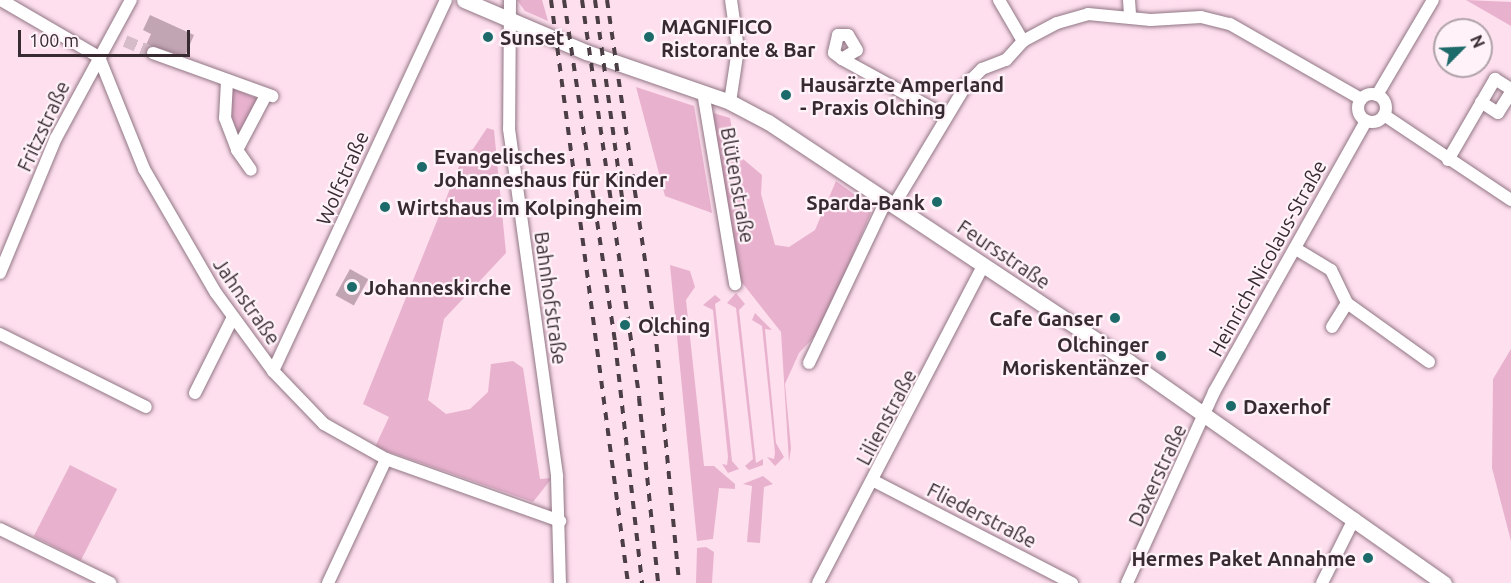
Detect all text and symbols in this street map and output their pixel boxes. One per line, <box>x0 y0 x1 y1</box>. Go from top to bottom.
place label: MAGNIFICO Ristorante & Bar <box>661 14 816 61</box>
scale bar <box>21 18 194 56</box>
north arrow <box>1433 18 1493 78</box>
place label: Sunset <box>500 25 564 49</box>
text: 100 m <box>29 30 79 50</box>
marker: Sunset <box>481 30 495 44</box>
marker: MAGNIFICO Ristorante & Bar <box>642 30 656 44</box>
text: N <box>1467 32 1488 51</box>
place label: Hausärzte Amperland - Praxis Olching <box>800 72 1004 119</box>
street label: Fritzstraße <box>12 77 74 175</box>
marker: Hausärzte Amperland - Praxis Olching <box>777 86 795 104</box>
street label: Blütenstraße <box>716 125 760 245</box>
street label: Wolfstraße <box>311 127 373 229</box>
place label: Evangelisches Johanneshaus für Kinder <box>434 144 667 191</box>
street label: Heinrich-Nicolaus-Straße <box>1203 156 1331 360</box>
marker: Evangelisches Johanneshaus für Kinder <box>415 160 429 174</box>
place label: Sparda-Bank <box>806 190 925 214</box>
place label: Wirtshaus im Kolpingheim <box>397 195 642 219</box>
marker: Sparda-Bank <box>930 195 944 209</box>
marker: Wirtshaus im Kolpingheim <box>378 200 392 214</box>
street label: Feursstraße <box>953 214 1055 294</box>
street label: Bahnhofstraße <box>530 230 572 366</box>
street label: Jahnstraße <box>208 253 286 349</box>
place label: Johanneskirche <box>364 275 511 299</box>
marker: Johanneskirche <box>345 280 359 294</box>
place label: Cafe Ganser <box>989 306 1103 330</box>
marker: Cafe Ganser <box>1108 311 1122 325</box>
place label: Olching <box>638 313 710 337</box>
marker: Olching <box>616 316 634 334</box>
place label: Olchinger Moriskentänzer <box>1002 332 1149 379</box>
marker: Olchinger Moriskentänzer <box>1154 349 1168 363</box>
street label: Lilienstraße <box>851 365 921 469</box>
place label: Daxerhof <box>1243 394 1331 418</box>
marker: Daxerhof <box>1224 399 1238 413</box>
street label: Daxerstraße <box>1123 420 1191 530</box>
street label: Fliederstraße <box>923 477 1041 553</box>
place label: Hermes Paket Annahme <box>1131 546 1356 570</box>
marker: Hermes Paket Annahme <box>1361 551 1375 565</box>

